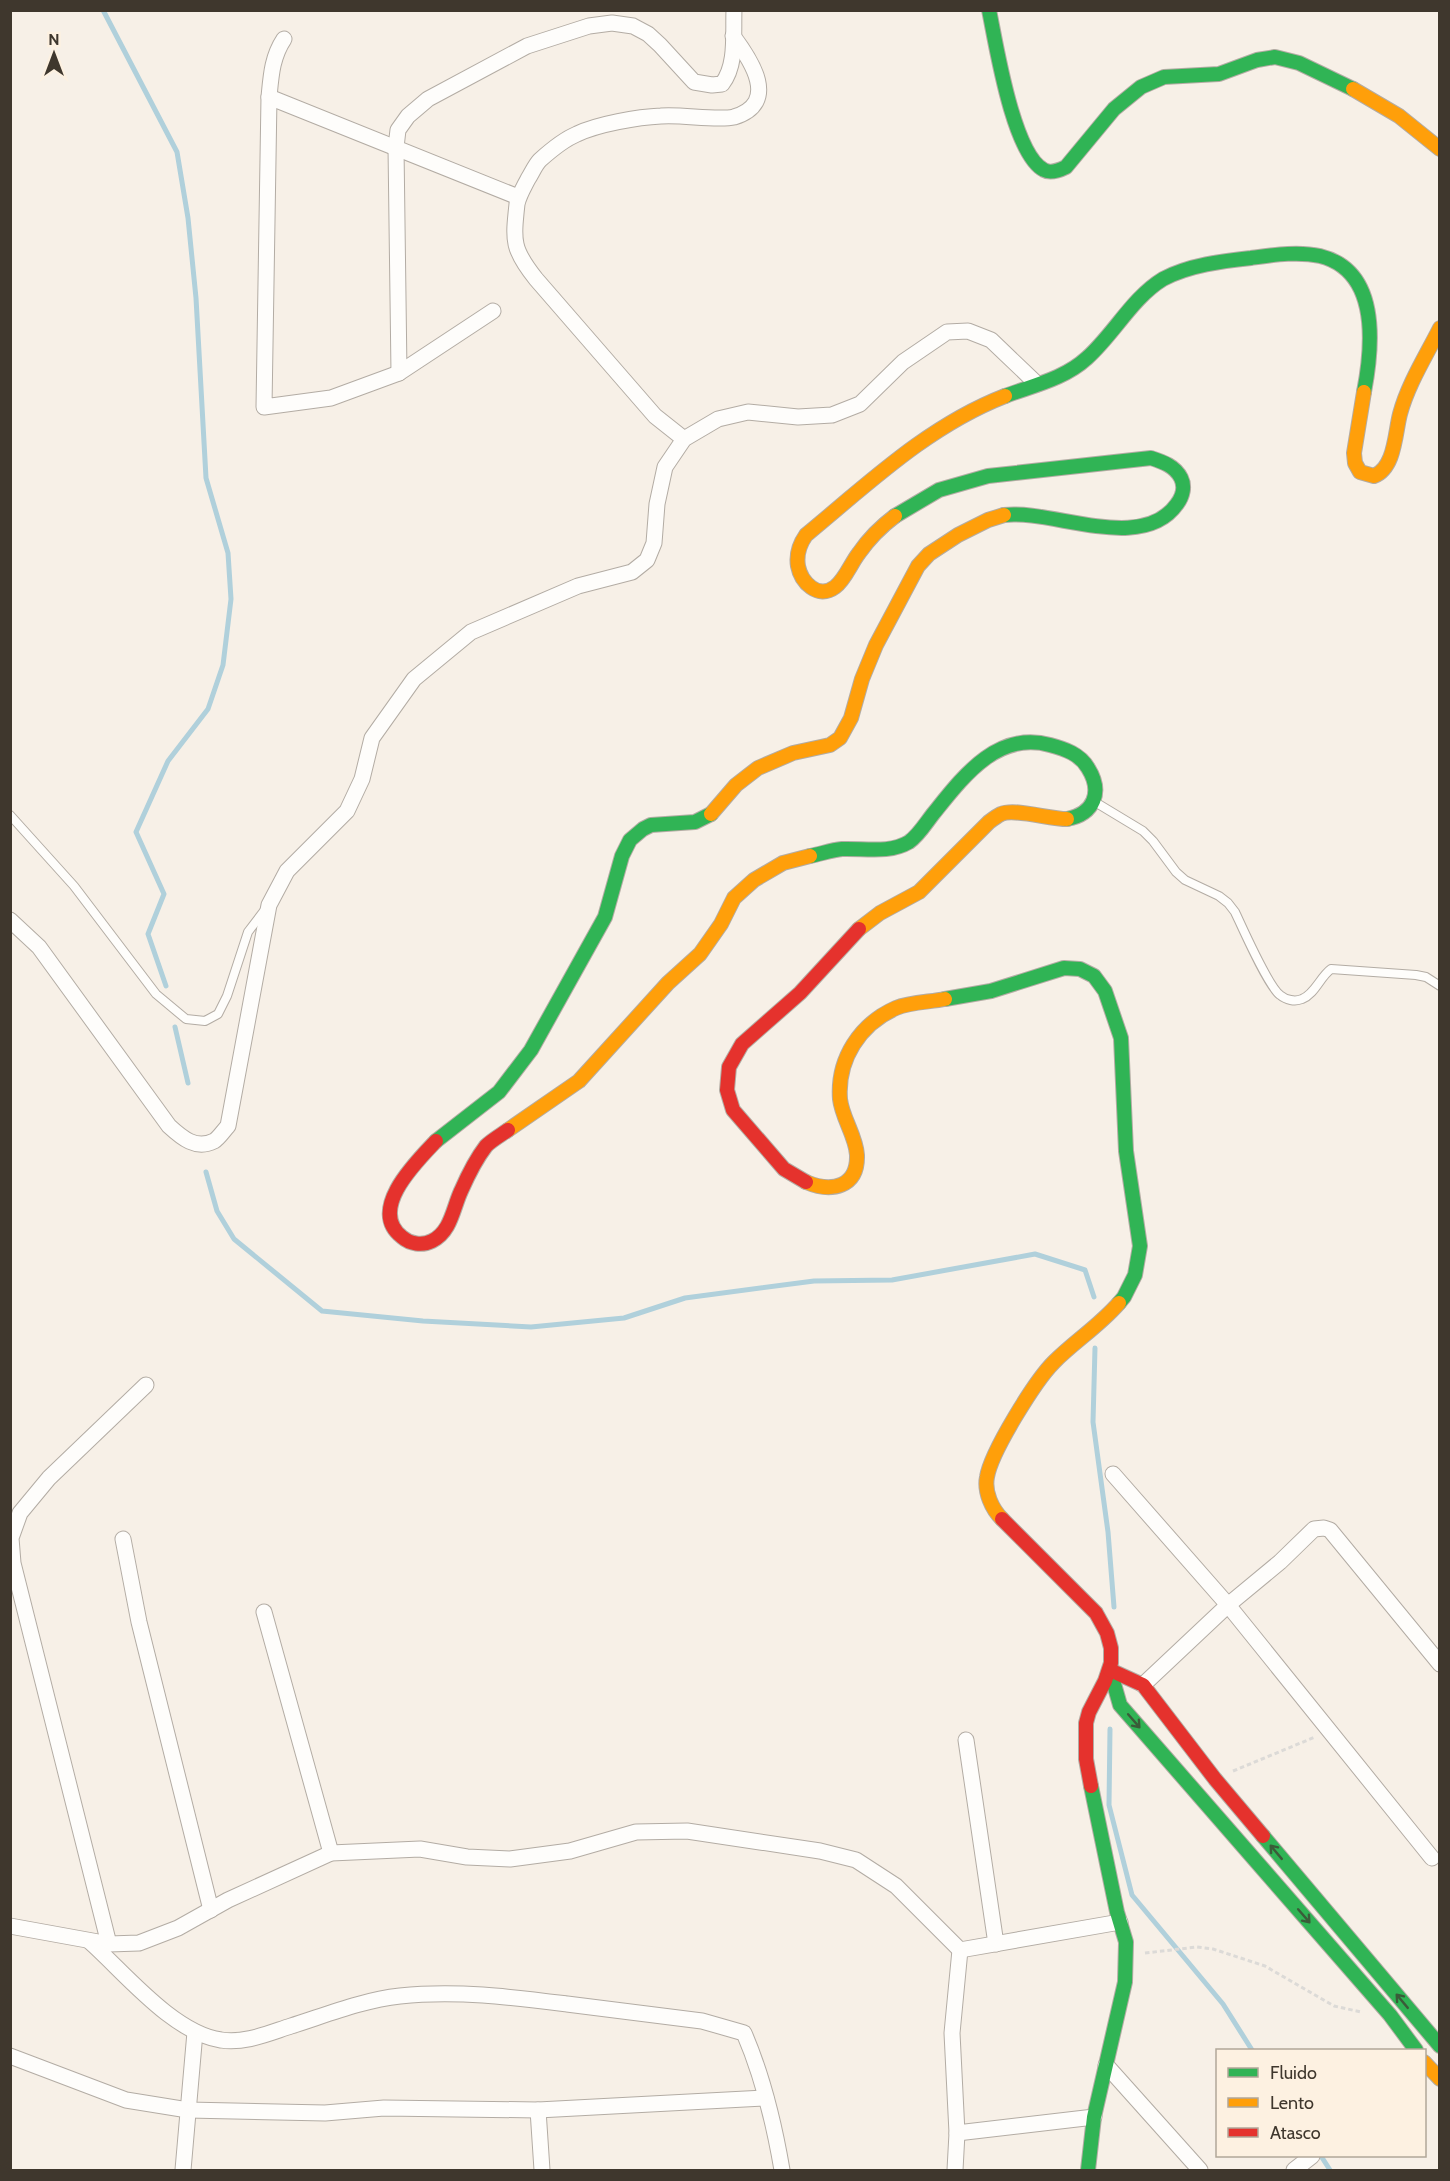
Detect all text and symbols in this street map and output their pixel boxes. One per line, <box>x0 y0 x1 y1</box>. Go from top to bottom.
north arrow <box>24 24 84 84</box>
text: N <box>48 30 60 49</box>
one-way arrow <box>1127 1713 1141 1728</box>
one-way arrow <box>1269 1845 1283 1860</box>
one-way arrow <box>1297 1908 1311 1923</box>
one-way arrow <box>1395 1994 1409 2009</box>
legend <box>1216 2049 1426 2157</box>
text: Fluido <box>1270 2062 1317 2084</box>
text: Lento <box>1270 2092 1314 2114</box>
text: Atasco <box>1270 2122 1321 2144</box>

